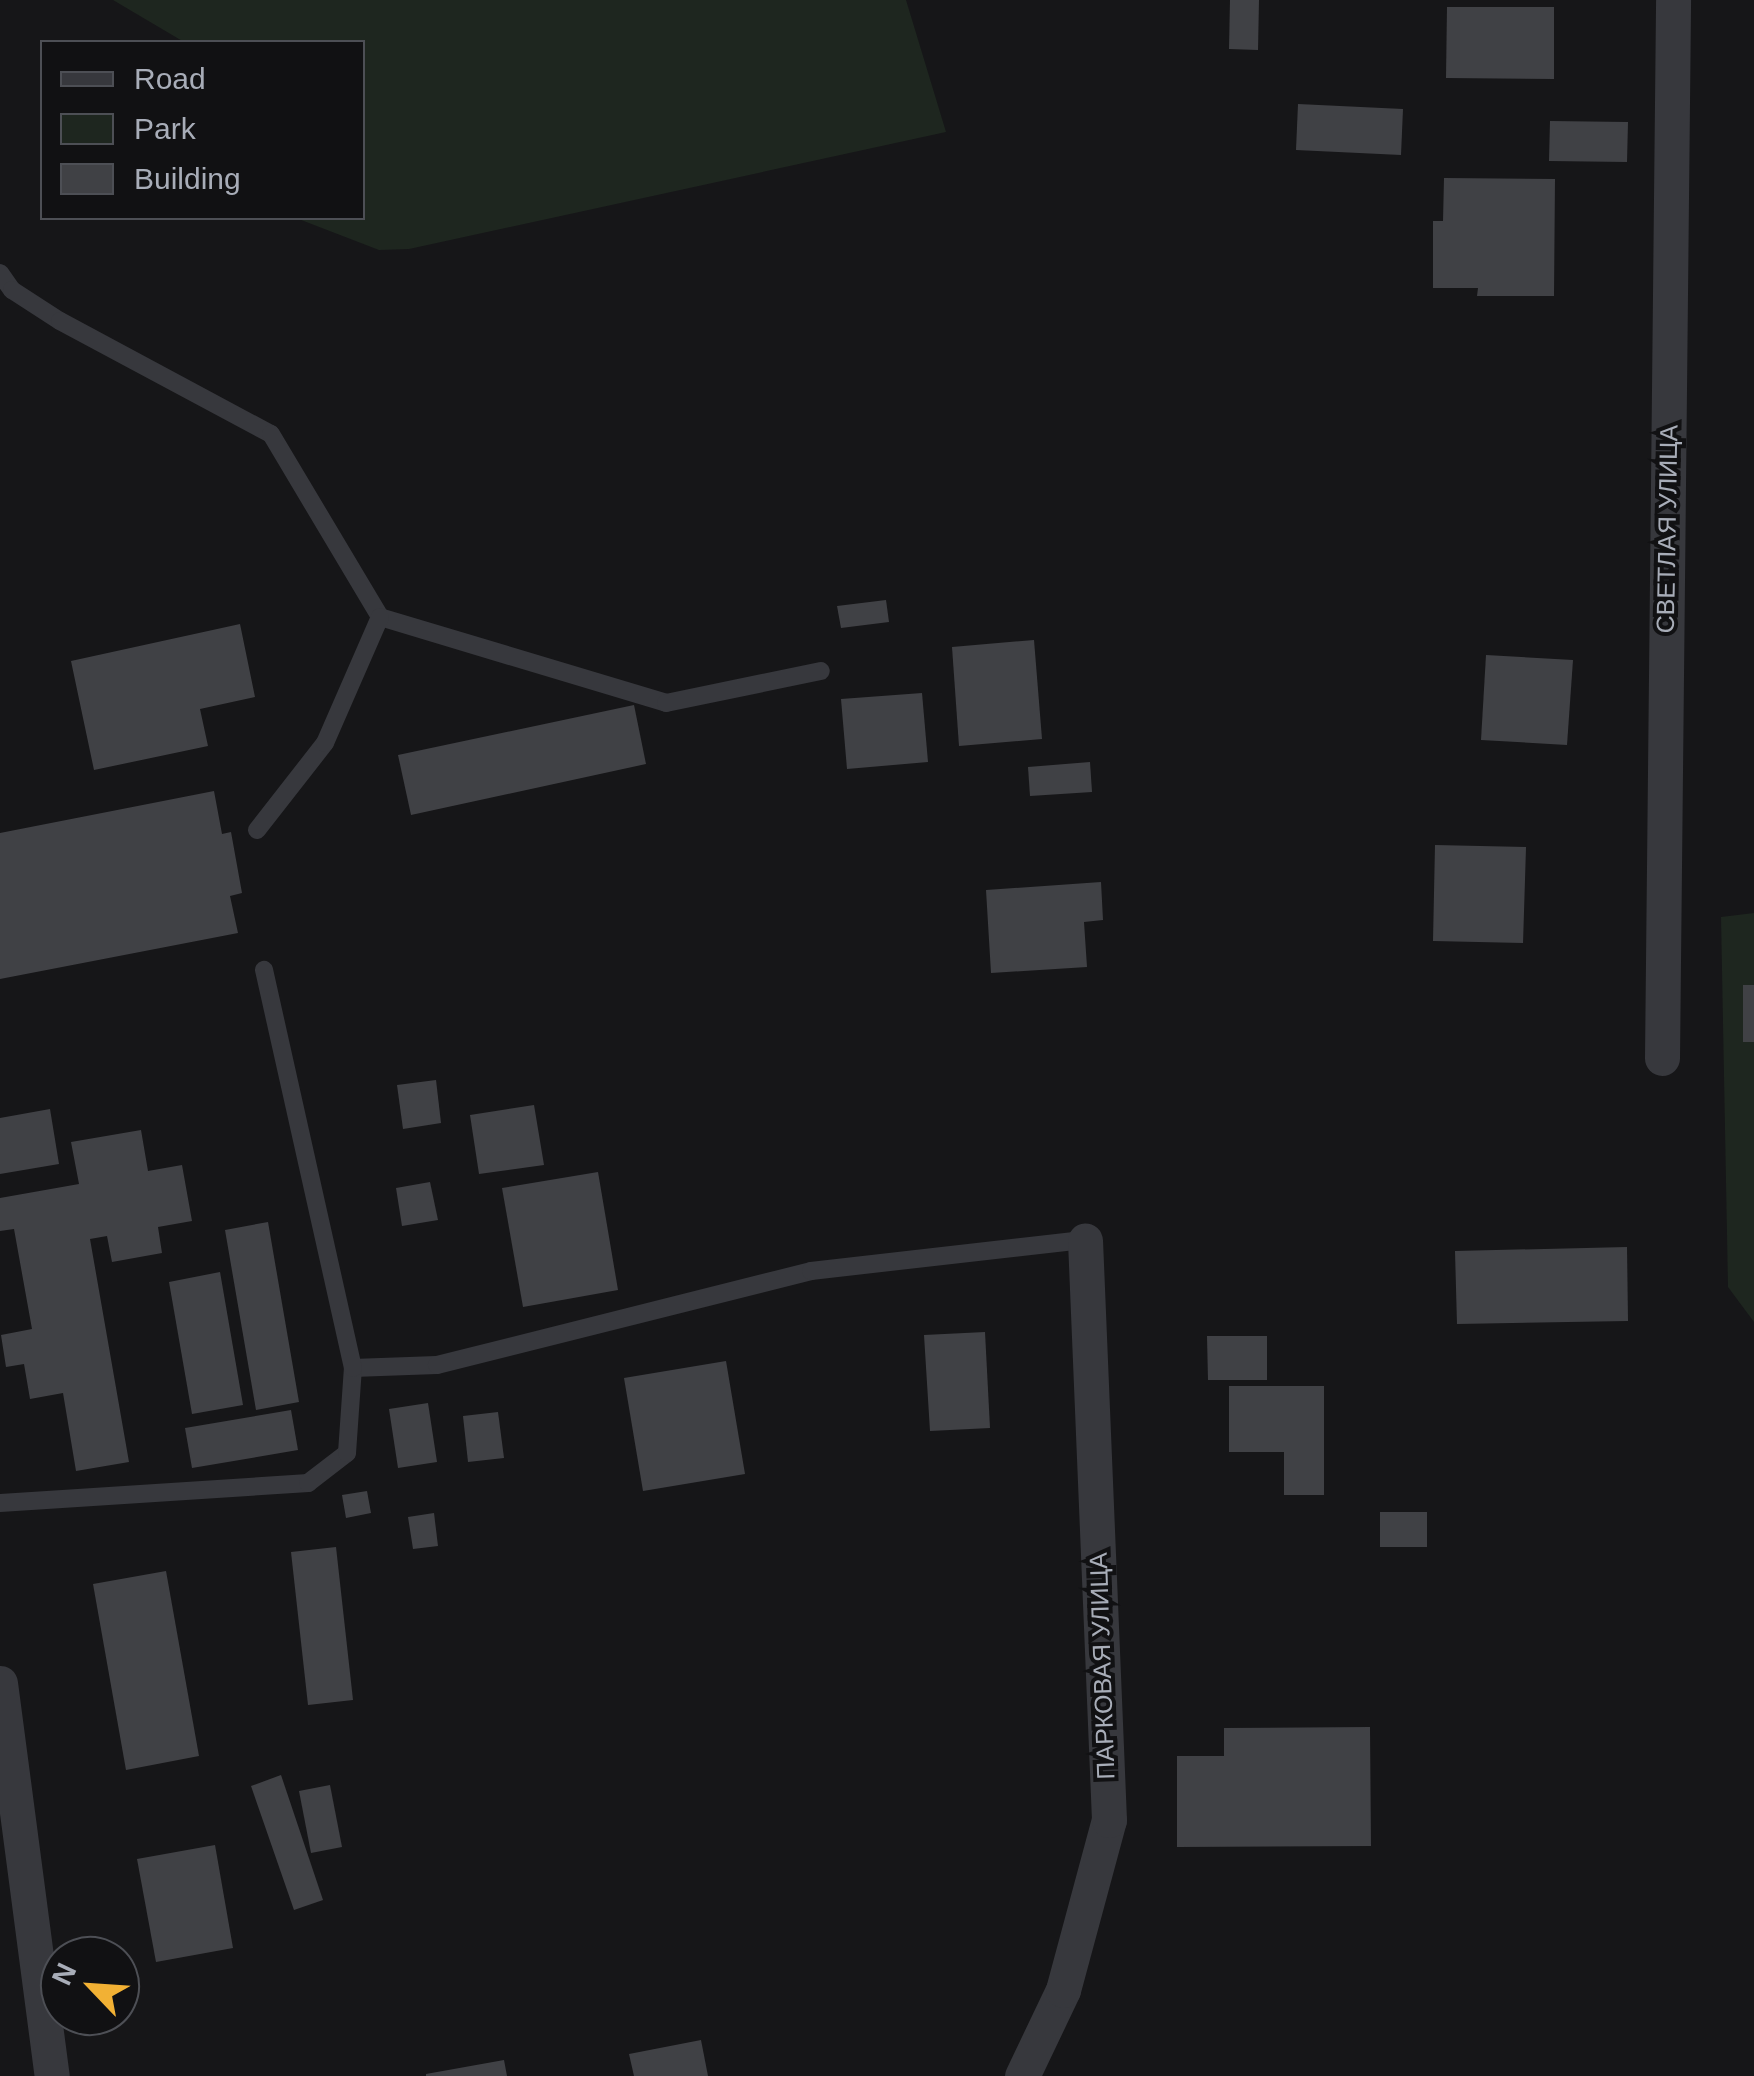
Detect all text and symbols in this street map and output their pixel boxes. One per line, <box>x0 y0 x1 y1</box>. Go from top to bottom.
legend <box>40 40 365 220</box>
text: Road <box>134 62 206 95</box>
text: Park <box>134 112 196 145</box>
text: Building <box>134 162 241 195</box>
street label: СВЕТЛАЯ УЛИЦА <box>1650 424 1684 634</box>
street label: ПАРКОВАЯ УЛИЦА <box>1083 1552 1121 1780</box>
north arrow <box>40 1936 140 2036</box>
text: N <box>46 1958 82 1990</box>

